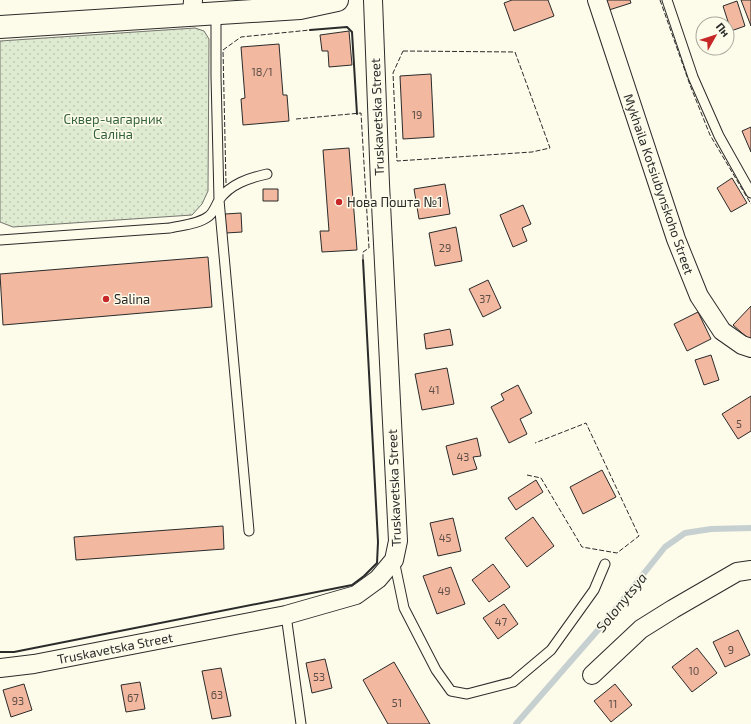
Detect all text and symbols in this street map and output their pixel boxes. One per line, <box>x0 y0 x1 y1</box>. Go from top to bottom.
north arrow <box>695 16 735 56</box>
text: Пн <box>714 20 733 39</box>
street label: Truskavetska Street <box>367 58 387 176</box>
house number: 18/1 <box>251 65 273 78</box>
street label: Mykhaila Kotsiubynskoho Street <box>621 92 697 276</box>
house number: 19 <box>412 108 422 121</box>
park label: Сквер-чагарник Саліна <box>63 111 163 142</box>
place label: Нова Пошта №1 <box>347 194 443 210</box>
marker: Нова Пошта №1 <box>334 197 344 207</box>
house number: 29 <box>439 241 451 254</box>
place label: Salina <box>114 291 150 307</box>
house number: 37 <box>479 292 491 305</box>
marker: Salina <box>101 294 111 304</box>
house number: 41 <box>428 383 440 396</box>
house number: 5 <box>736 417 742 430</box>
street label: Truskavetska Street <box>384 429 404 547</box>
house number: 43 <box>457 450 469 463</box>
house number: 45 <box>439 531 451 544</box>
water label: Solonytsya <box>592 569 650 635</box>
house number: 49 <box>437 584 451 597</box>
house number: 47 <box>495 615 508 628</box>
street label: Truskavetska Street <box>56 629 174 667</box>
house number: 9 <box>728 643 734 656</box>
house number: 10 <box>688 664 700 677</box>
house number: 53 <box>313 670 325 683</box>
house number: 63 <box>211 688 223 701</box>
house number: 67 <box>127 691 139 704</box>
house number: 93 <box>12 694 24 707</box>
house number: 51 <box>392 696 402 709</box>
house number: 11 <box>609 697 617 710</box>

